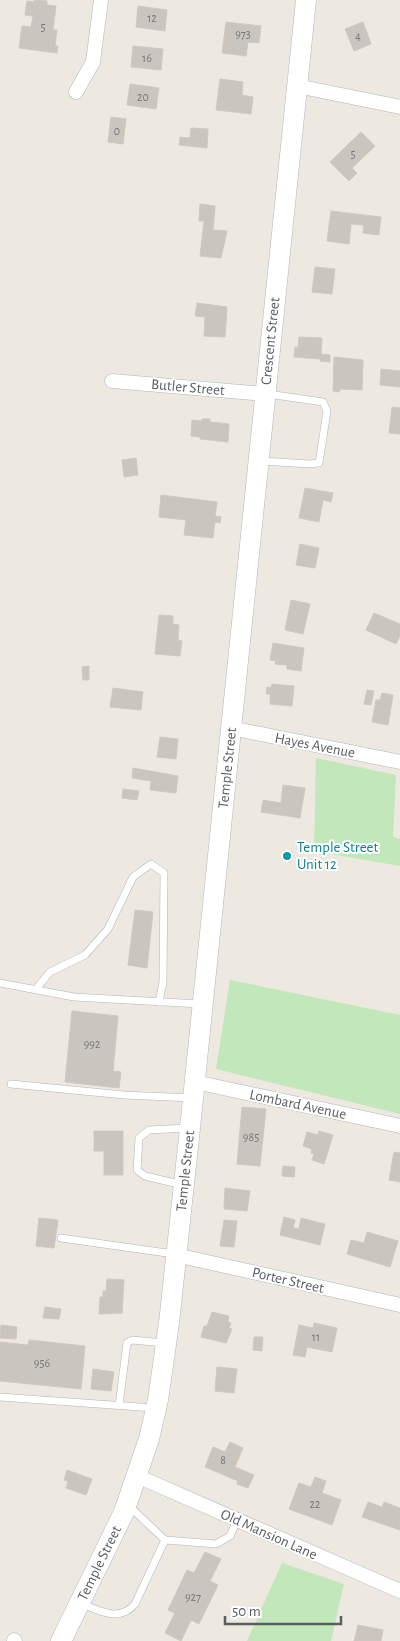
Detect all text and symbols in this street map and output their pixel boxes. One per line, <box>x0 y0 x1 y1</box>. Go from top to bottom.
house number: 12 <box>147 12 157 24</box>
house number: 5 <box>40 21 46 33</box>
house number: 973 <box>235 28 251 40</box>
house number: 4 <box>355 30 361 42</box>
house number: 16 <box>142 52 152 64</box>
house number: 20 <box>137 91 149 103</box>
house number: 0 <box>114 125 120 137</box>
house number: 5 <box>350 148 356 160</box>
street label: Crescent Street <box>258 296 283 385</box>
street label: Butler Street <box>151 377 226 398</box>
street label: Temple Street <box>216 727 239 809</box>
street label: Hayes Avenue <box>273 730 356 761</box>
place label: Temple Street Unit 12 <box>297 840 379 872</box>
marker: Temple Street Unit 12 <box>281 850 293 862</box>
house number: 992 <box>84 1038 101 1050</box>
street label: Lombard Avenue <box>248 1087 348 1122</box>
street label: Temple Street <box>174 1130 197 1212</box>
house number: 985 <box>243 1131 259 1143</box>
street label: Porter Street <box>250 1265 326 1296</box>
house number: 11 <box>312 1331 320 1343</box>
house number: 956 <box>34 1357 51 1369</box>
house number: 8 <box>220 1454 226 1466</box>
house number: 22 <box>310 1498 321 1510</box>
street label: Old Mansion Lane <box>218 1506 319 1562</box>
street label: Temple Street <box>75 1523 124 1603</box>
house number: 927 <box>185 1591 201 1603</box>
scale bar <box>225 1594 341 1626</box>
text: 50 m <box>232 1604 261 1619</box>

